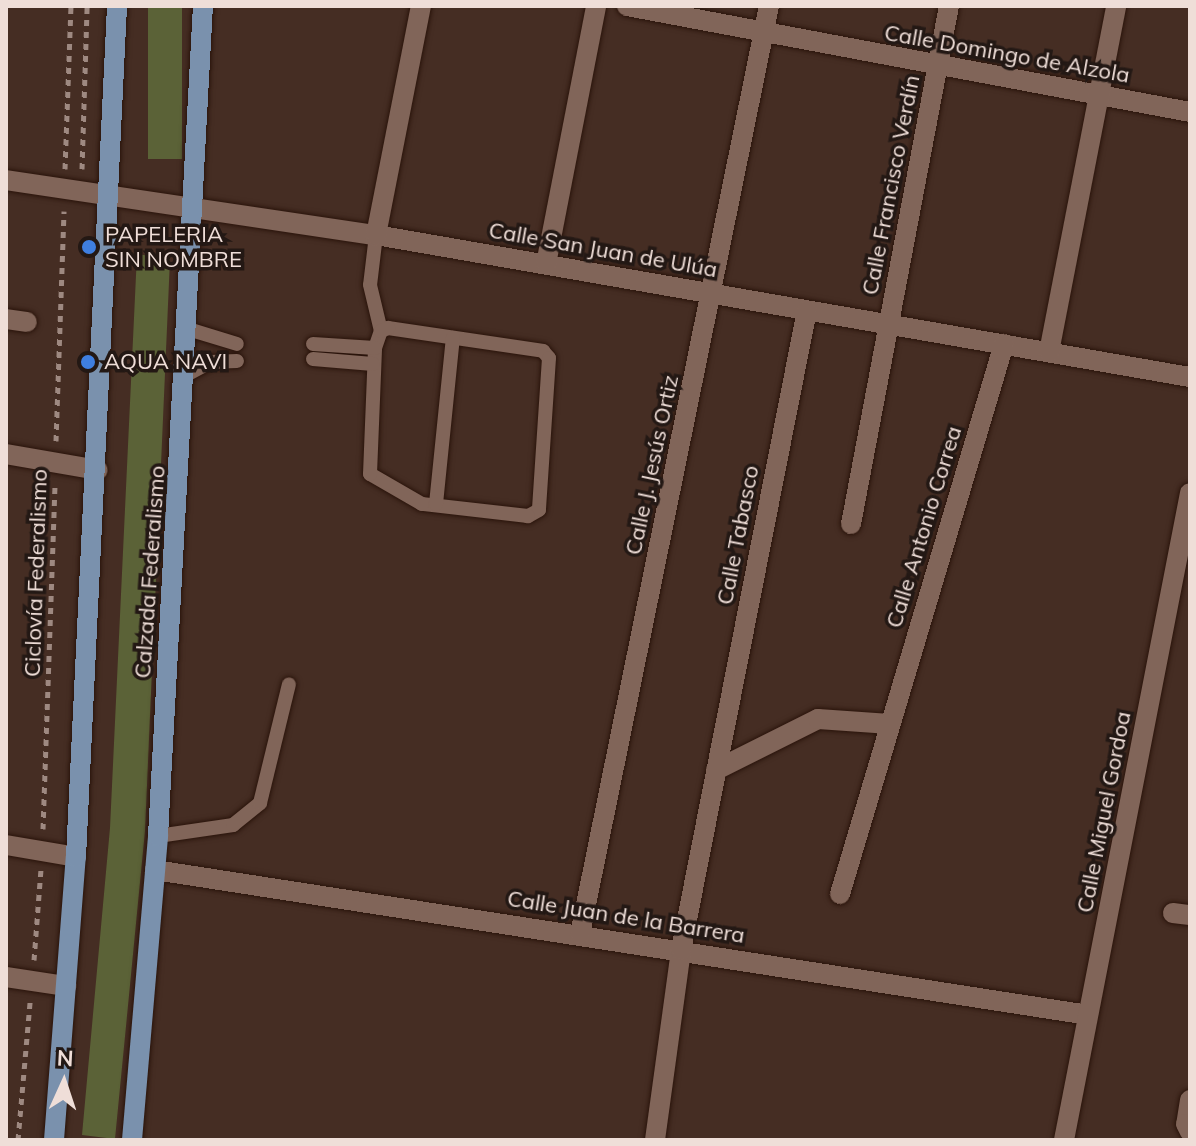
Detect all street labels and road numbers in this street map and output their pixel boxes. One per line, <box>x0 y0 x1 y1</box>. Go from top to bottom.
street label: Calle Domingo de Alzola <box>882 19 1132 89</box>
street label: Calle Francisco Verdín <box>857 73 925 297</box>
street label: Calle San Juan de Ulúa <box>487 217 719 283</box>
street label: Calle J. Jesús Ortiz <box>620 373 684 557</box>
street label: Calle Antonio Correa <box>881 423 967 631</box>
street label: Calle Tabasco <box>712 463 764 607</box>
street label: Calzada Federalismo <box>129 465 171 679</box>
street label: Ciclovía Federalismo <box>19 469 53 677</box>
street label: Calle Miguel Gordoa <box>1072 709 1136 915</box>
street label: Calle Juan de la Barrera <box>505 885 747 949</box>

